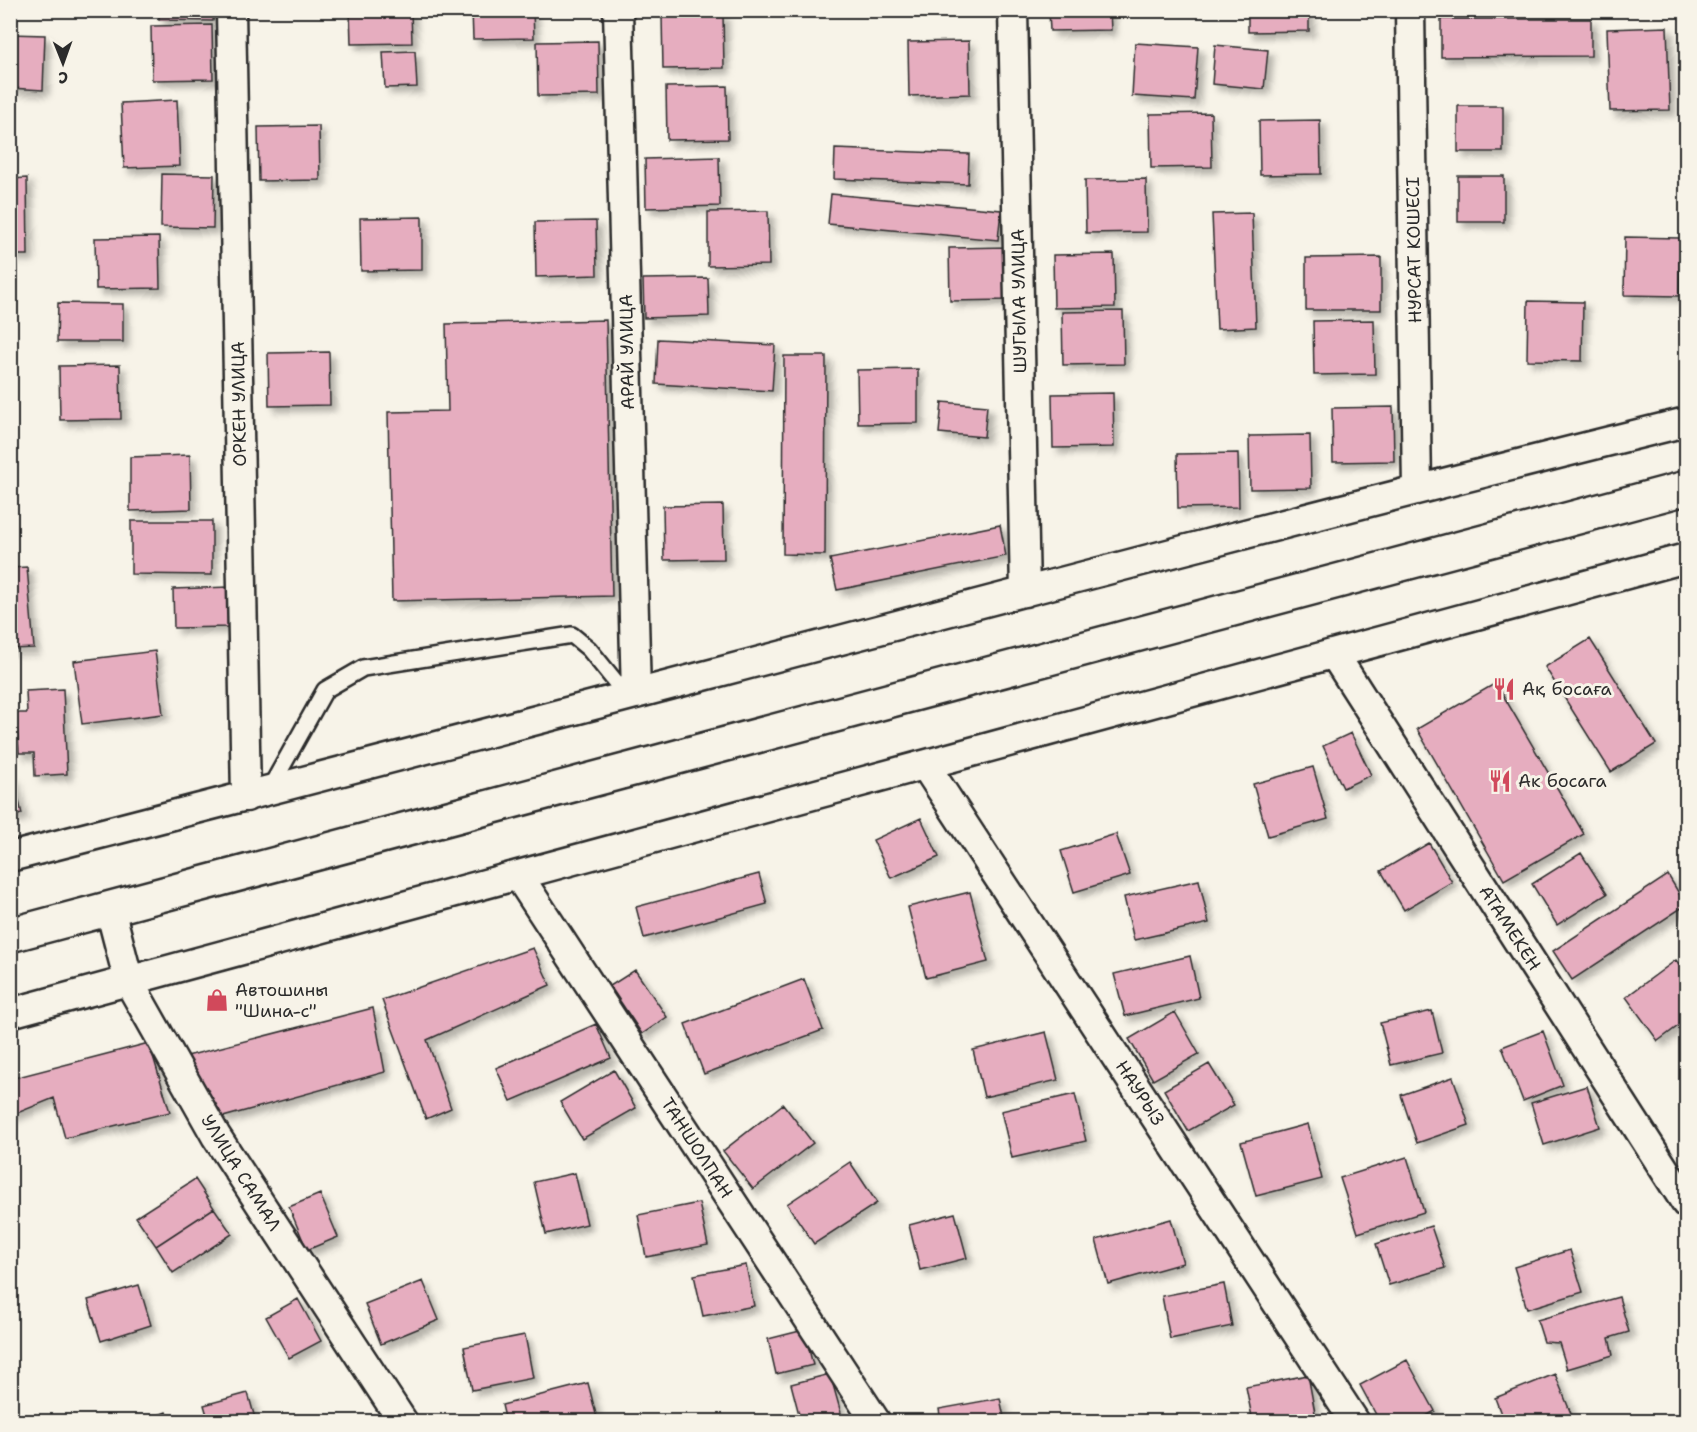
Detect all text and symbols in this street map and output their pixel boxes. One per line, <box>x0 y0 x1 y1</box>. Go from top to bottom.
north arrow <box>33 33 93 93</box>
text: С <box>58 67 68 88</box>
street label: НУРСАТ КОШЕСI <box>1401 176 1427 324</box>
street label: ШУГЫЛА УЛИЦА <box>1006 228 1032 374</box>
street label: АРАЙ УЛИЦА <box>614 294 640 410</box>
street label: ОРКЕН УЛИЦА <box>226 341 252 467</box>
restaurant icon: Ақ босаға <box>1491 676 1517 702</box>
place label: Ақ босаға <box>1522 677 1612 701</box>
restaurant icon: Ак босага <box>1487 768 1513 794</box>
place label: Ак босага <box>1518 769 1607 793</box>
street label: АТАМЕКЕН <box>1473 881 1547 975</box>
place label: Автошины "Шина-с" <box>235 978 328 1023</box>
shop icon: Автошины "Шина-с" <box>204 987 230 1013</box>
street label: НАУРЫЗ <box>1110 1056 1170 1130</box>
street label: ТАНШОЛПАН <box>655 1093 739 1203</box>
street label: УЛИЦА САМАЛ <box>195 1110 287 1236</box>

